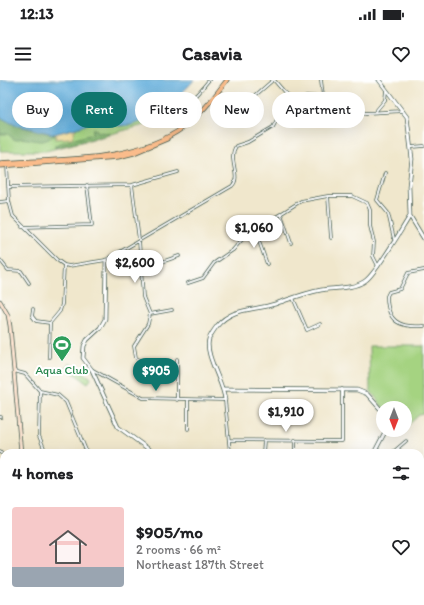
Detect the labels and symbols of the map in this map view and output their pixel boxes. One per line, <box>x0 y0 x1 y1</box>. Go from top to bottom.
pin: $1,060 <box>221 215 287 249</box>
pin: $2,600 <box>102 250 168 284</box>
sports icon: Aqua Club <box>51 334 73 362</box>
pin: $905 <box>132 358 180 392</box>
place label: Aqua Club <box>35 363 89 377</box>
pin: $1,910 <box>253 399 319 433</box>
north arrow <box>376 401 412 437</box>

